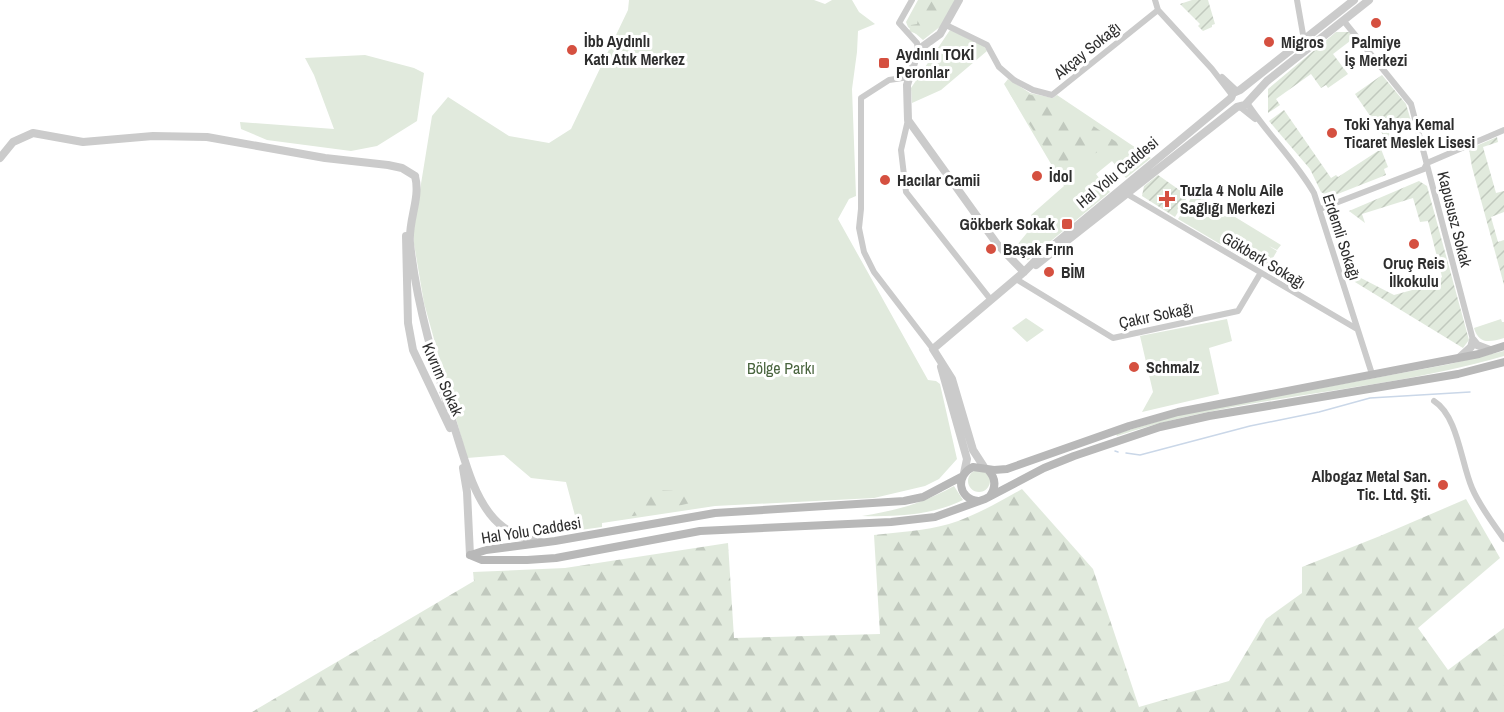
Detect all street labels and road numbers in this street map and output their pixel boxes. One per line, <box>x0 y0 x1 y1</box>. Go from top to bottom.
street label: Akçay Sokağı <box>1048 16 1125 84</box>
street label: Hal Yolu Caddesi <box>1071 131 1163 213</box>
street label: Kapususz Sokak <box>1433 169 1478 269</box>
street label: Erdemli Sokağı <box>1318 191 1366 283</box>
street label: Gökberk Sokağı <box>1218 226 1310 294</box>
street label: Çakır Sokağı <box>1117 296 1195 334</box>
street label: Kıvrım Sokak <box>417 339 469 420</box>
street label: Hal Yolu Caddesi <box>479 511 583 549</box>

